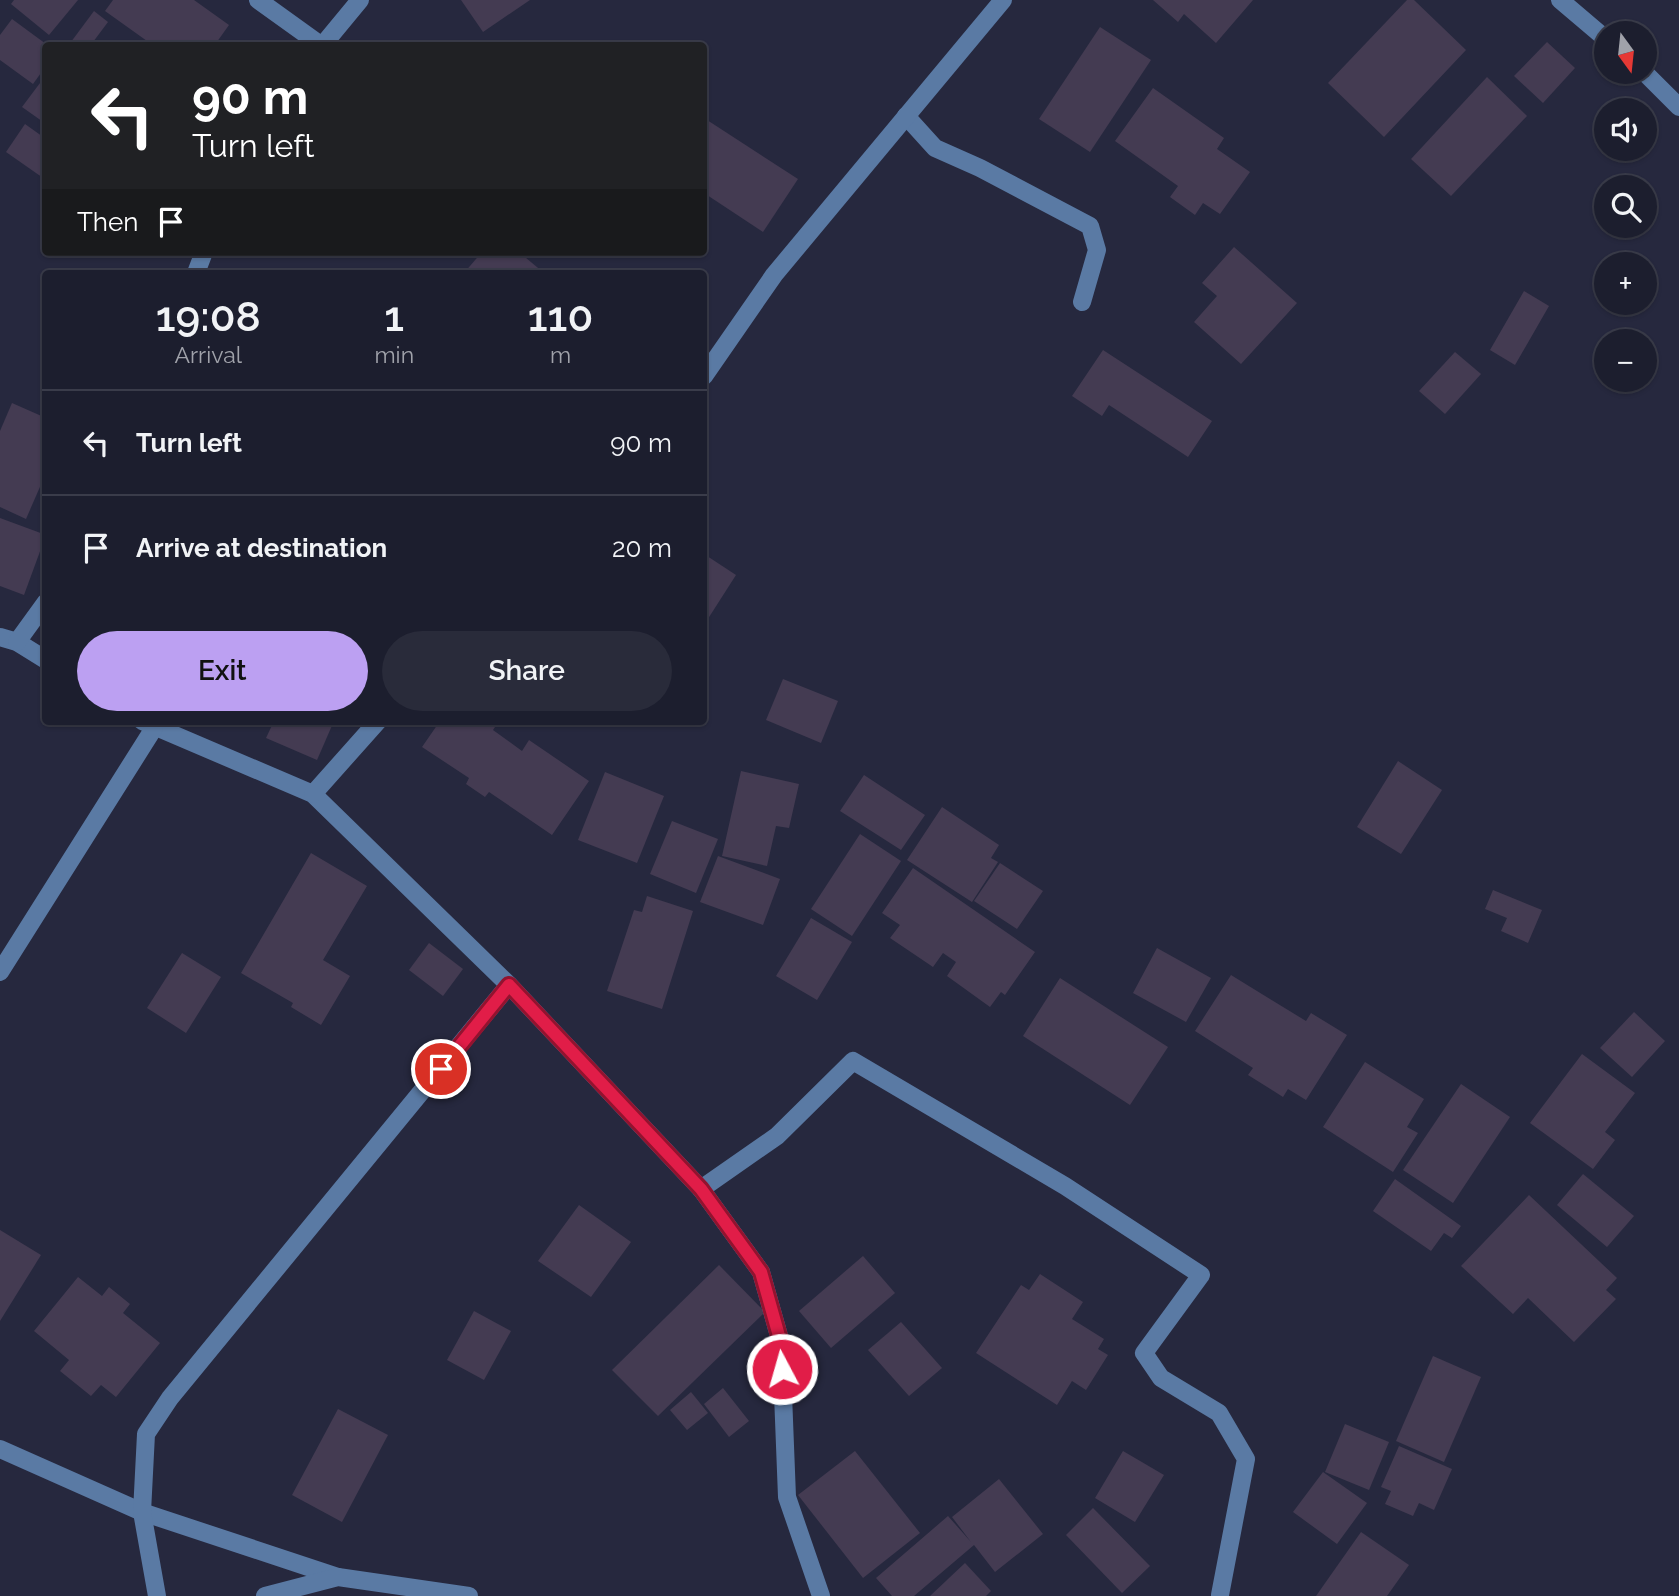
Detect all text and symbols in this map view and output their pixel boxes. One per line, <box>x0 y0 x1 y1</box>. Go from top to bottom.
north arrow <box>1594 21 1657 84</box>
map controls <box>1594 21 1657 392</box>
text: 90 m <box>192 68 308 125</box>
icon: left <box>77 70 168 161</box>
button: sound <box>1594 98 1657 161</box>
text: Turn left <box>192 127 314 164</box>
button: search <box>1594 175 1657 238</box>
icon: arrive <box>152 203 190 241</box>
text: Then <box>77 207 138 237</box>
button: + <box>1594 252 1657 315</box>
text: 19:08 <box>156 292 261 341</box>
text: 1 <box>384 292 404 341</box>
text: 110 <box>528 292 593 341</box>
button: − <box>1594 329 1657 392</box>
text: Arrival <box>175 341 242 368</box>
text: min <box>374 341 414 368</box>
text: m <box>550 341 571 368</box>
icon: left <box>77 424 115 462</box>
text: Turn left <box>136 428 242 458</box>
text: 90 m <box>610 428 672 458</box>
icon: arrive <box>77 529 115 567</box>
text: Arrive at destination <box>136 533 387 563</box>
text: 20 m <box>612 533 672 563</box>
button: Exit <box>77 631 368 711</box>
button: Share <box>382 631 672 711</box>
pin <box>411 1039 471 1099</box>
icon: arrive <box>422 1050 460 1088</box>
position arrow <box>745 1332 819 1406</box>

